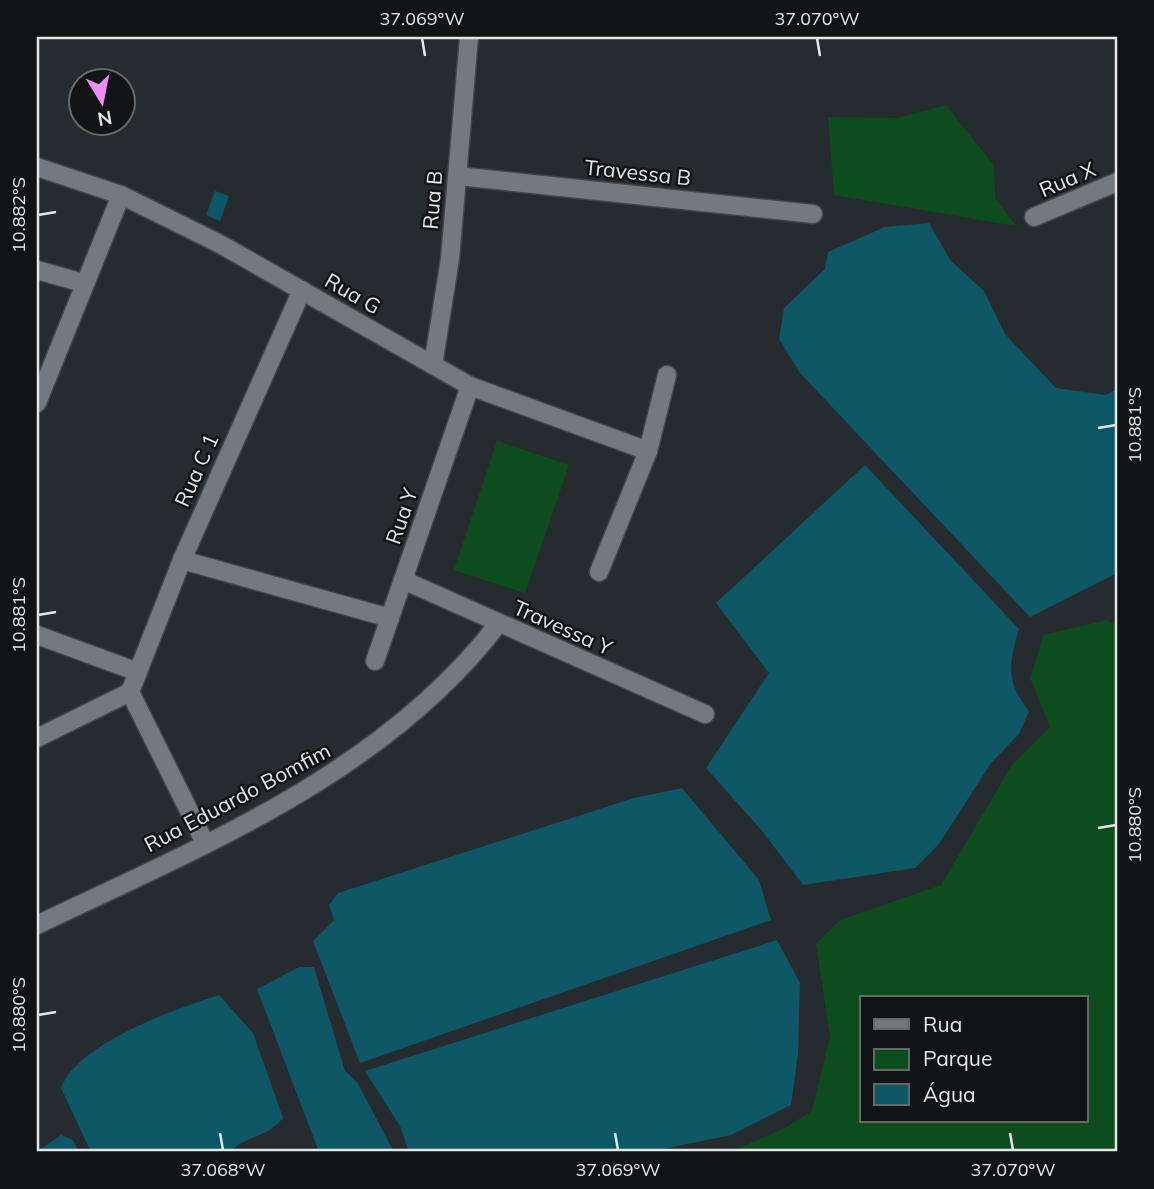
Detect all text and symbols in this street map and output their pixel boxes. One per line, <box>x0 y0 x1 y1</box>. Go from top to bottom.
text: 37.069°W <box>379 7 465 30</box>
text: 37.070°W <box>774 7 860 30</box>
north arrow <box>66 66 136 136</box>
text: N <box>96 106 114 132</box>
street label: Travessa B <box>584 153 692 191</box>
street label: Rua X <box>1035 155 1099 202</box>
street label: Rua B <box>416 169 448 231</box>
text: 10.882°S <box>7 177 30 253</box>
street label: Rua G <box>320 267 386 319</box>
text: 10.881°S <box>1123 387 1146 463</box>
street label: Rua C 1 <box>168 429 224 511</box>
street label: Rua Y <box>379 484 423 547</box>
text: 10.881°S <box>7 577 30 653</box>
street label: Travessa Y <box>510 594 617 660</box>
street label: Rua Eduardo Bomfim <box>139 737 335 857</box>
text: 10.880°S <box>1123 787 1146 863</box>
text: 10.880°S <box>7 977 30 1053</box>
legend <box>860 996 1088 1122</box>
text: Rua <box>923 1011 962 1037</box>
text: Parque <box>923 1045 992 1071</box>
text: Água <box>923 1081 976 1107</box>
text: 37.068°W <box>180 1158 266 1181</box>
text: 37.069°W <box>575 1158 661 1181</box>
text: 37.070°W <box>970 1158 1056 1181</box>

